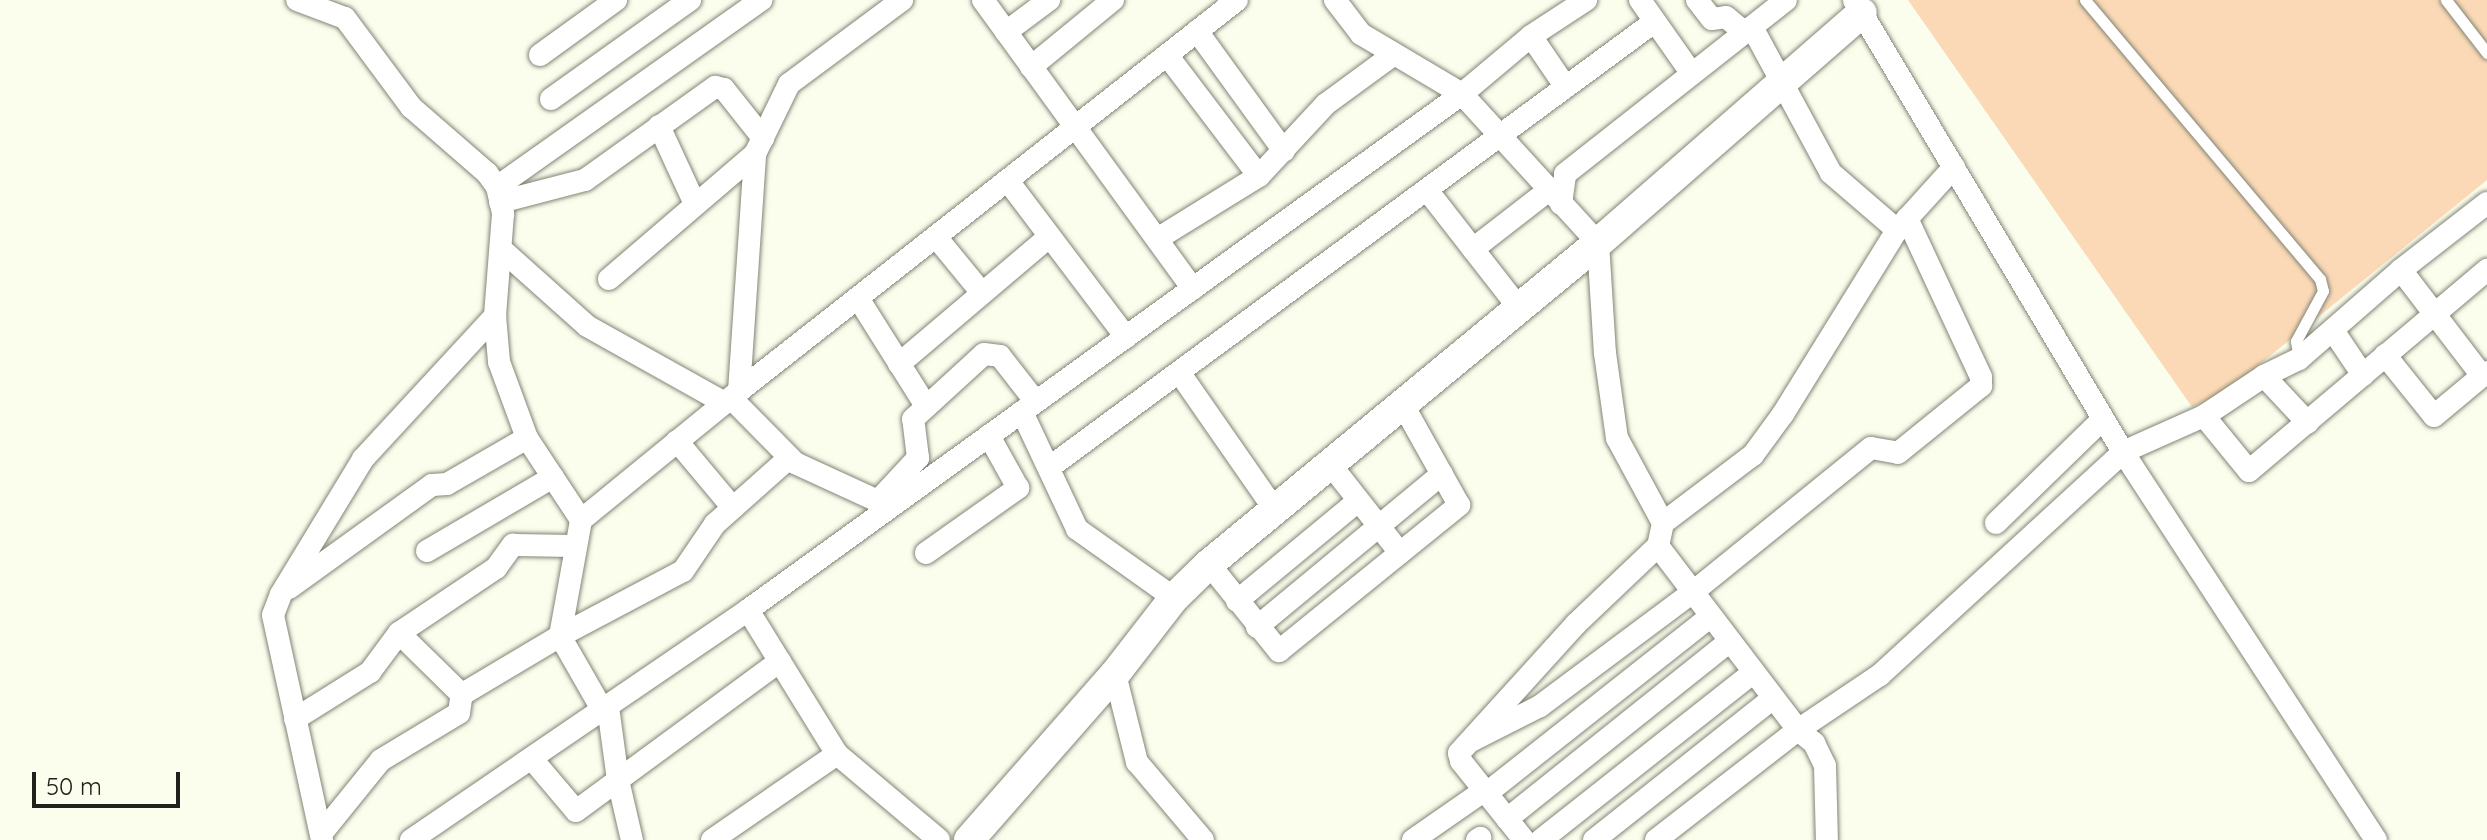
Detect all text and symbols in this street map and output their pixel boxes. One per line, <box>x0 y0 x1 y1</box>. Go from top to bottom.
scale bar <box>36 756 184 806</box>
text: 50 m <box>46 771 102 801</box>

